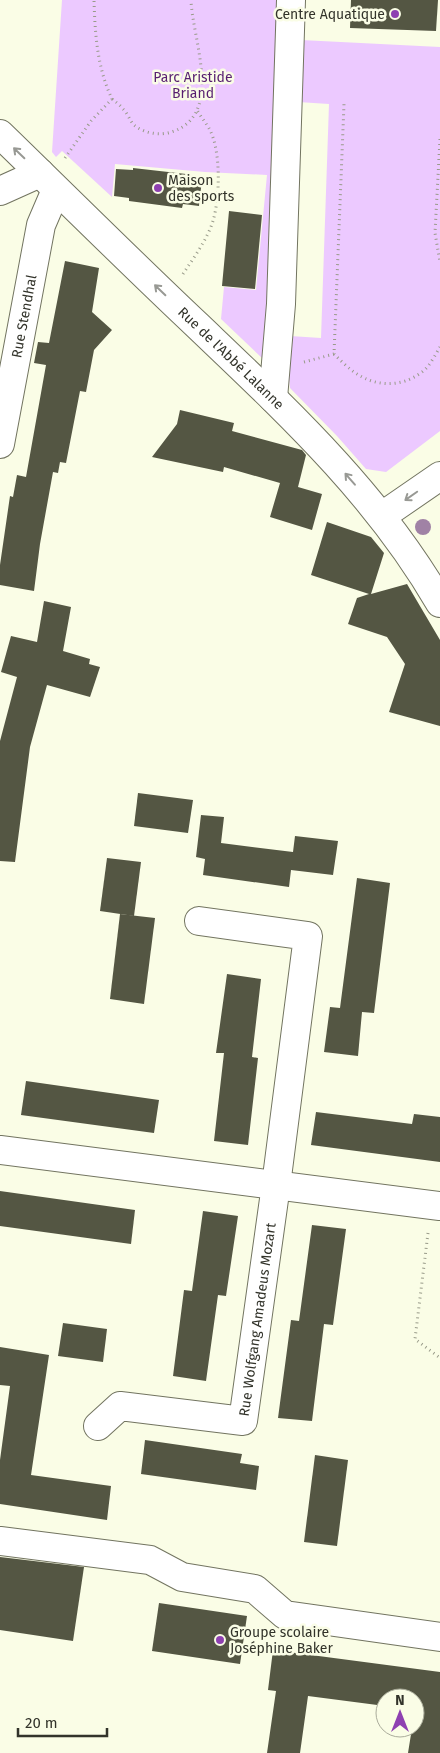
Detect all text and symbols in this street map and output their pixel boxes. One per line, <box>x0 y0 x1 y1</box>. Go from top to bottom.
place label: Centre Aquatique <box>275 6 385 23</box>
marker: Centre Aquatique <box>389 8 401 20</box>
park label: Parc Aristide Briand <box>153 69 233 102</box>
one-way arrow <box>12 147 25 159</box>
place label: Maison des sports <box>168 172 235 205</box>
marker: Maison des sports <box>152 182 164 194</box>
street label: Rue Stendhal <box>8 273 40 359</box>
one-way arrow <box>154 284 167 296</box>
street label: Rue de l'Abbé Lalanne <box>175 303 288 413</box>
one-way arrow <box>344 472 356 485</box>
one-way arrow <box>404 491 418 501</box>
street label: Rue Wolfgang Amadeus Mozart <box>235 1221 279 1418</box>
place label: Groupe scolaire Joséphine Baker <box>230 1624 333 1657</box>
marker: Groupe scolaire Joséphine Baker <box>214 1634 226 1646</box>
north arrow <box>375 1688 425 1738</box>
text: N <box>395 1692 405 1709</box>
scale bar <box>18 1706 106 1738</box>
text: 20 m <box>25 1714 58 1732</box>

